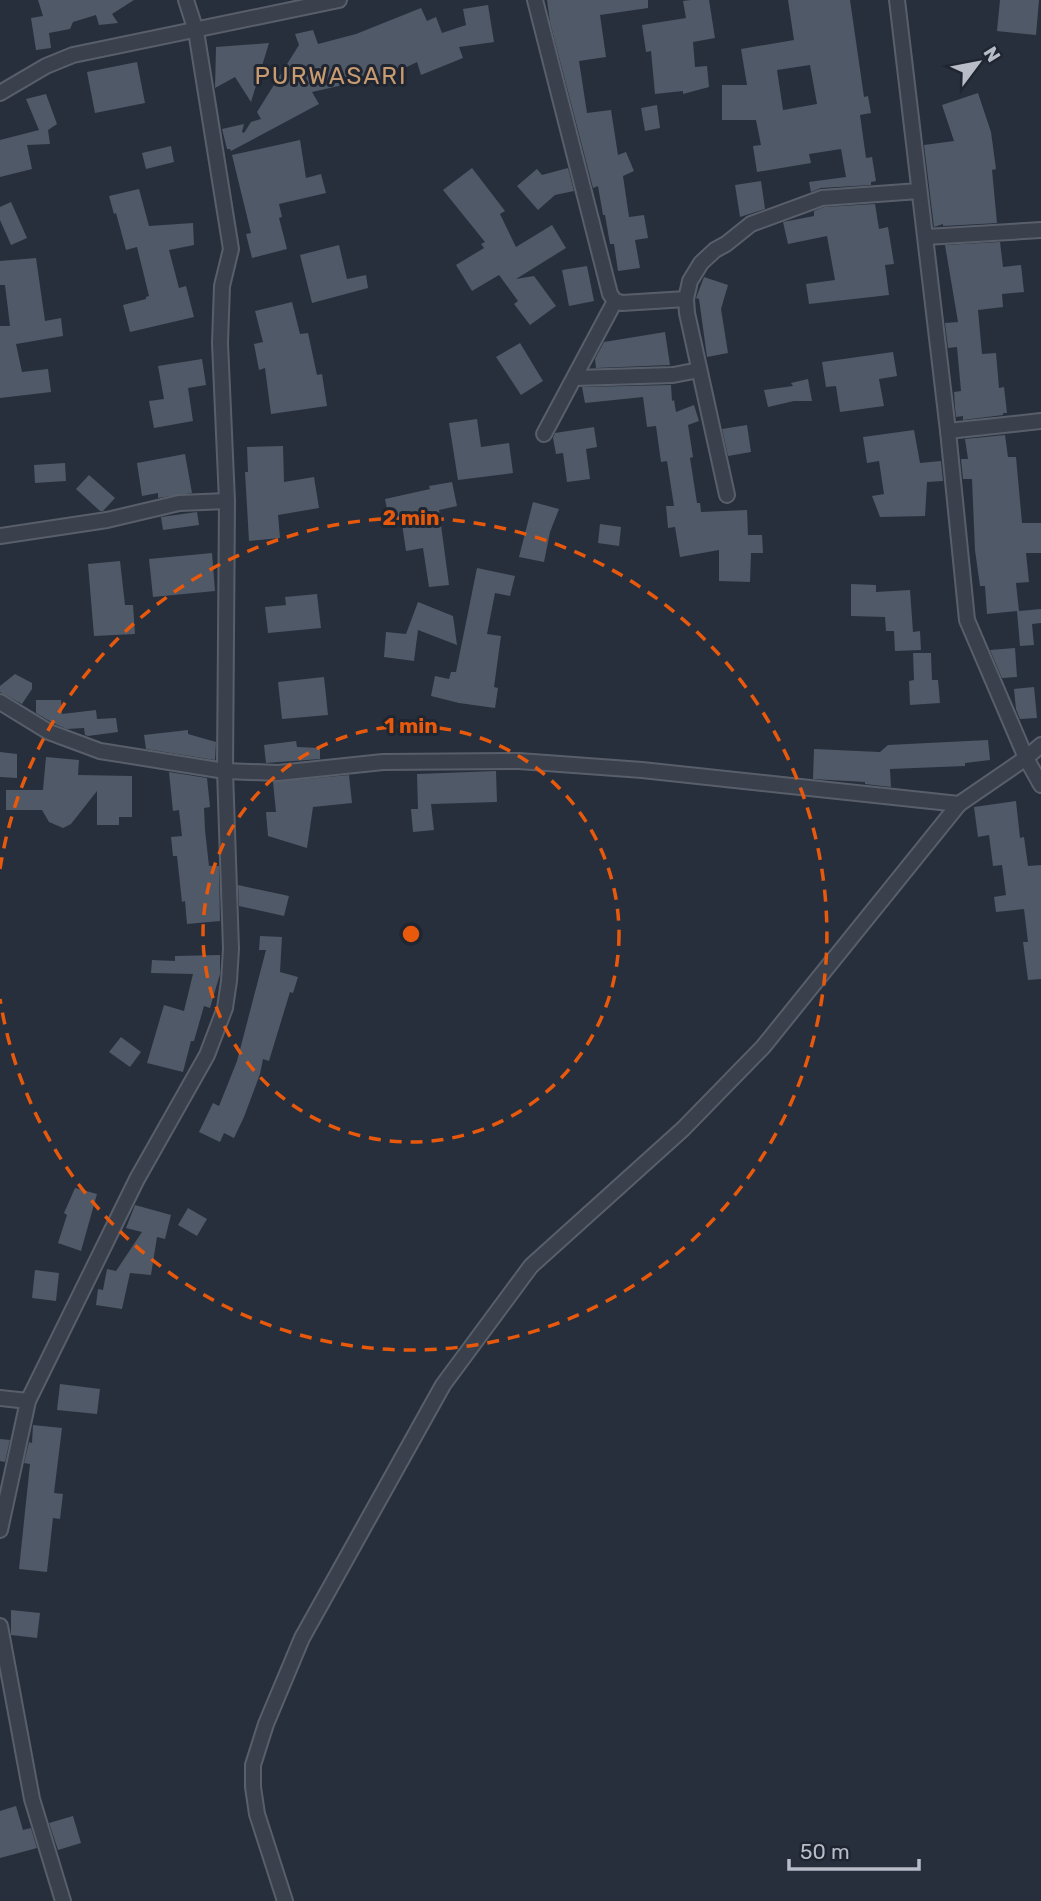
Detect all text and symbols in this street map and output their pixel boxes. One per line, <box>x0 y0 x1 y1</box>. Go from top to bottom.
north arrow <box>943 28 1013 98</box>
text: N <box>979 42 1005 66</box>
district label: PURWASARI <box>254 62 408 90</box>
text: 2 min <box>383 505 439 530</box>
text: 1 min <box>384 713 438 738</box>
centre of rings <box>399 922 423 946</box>
scale bar <box>789 1828 918 1872</box>
text: 50 m <box>800 1839 850 1864</box>

